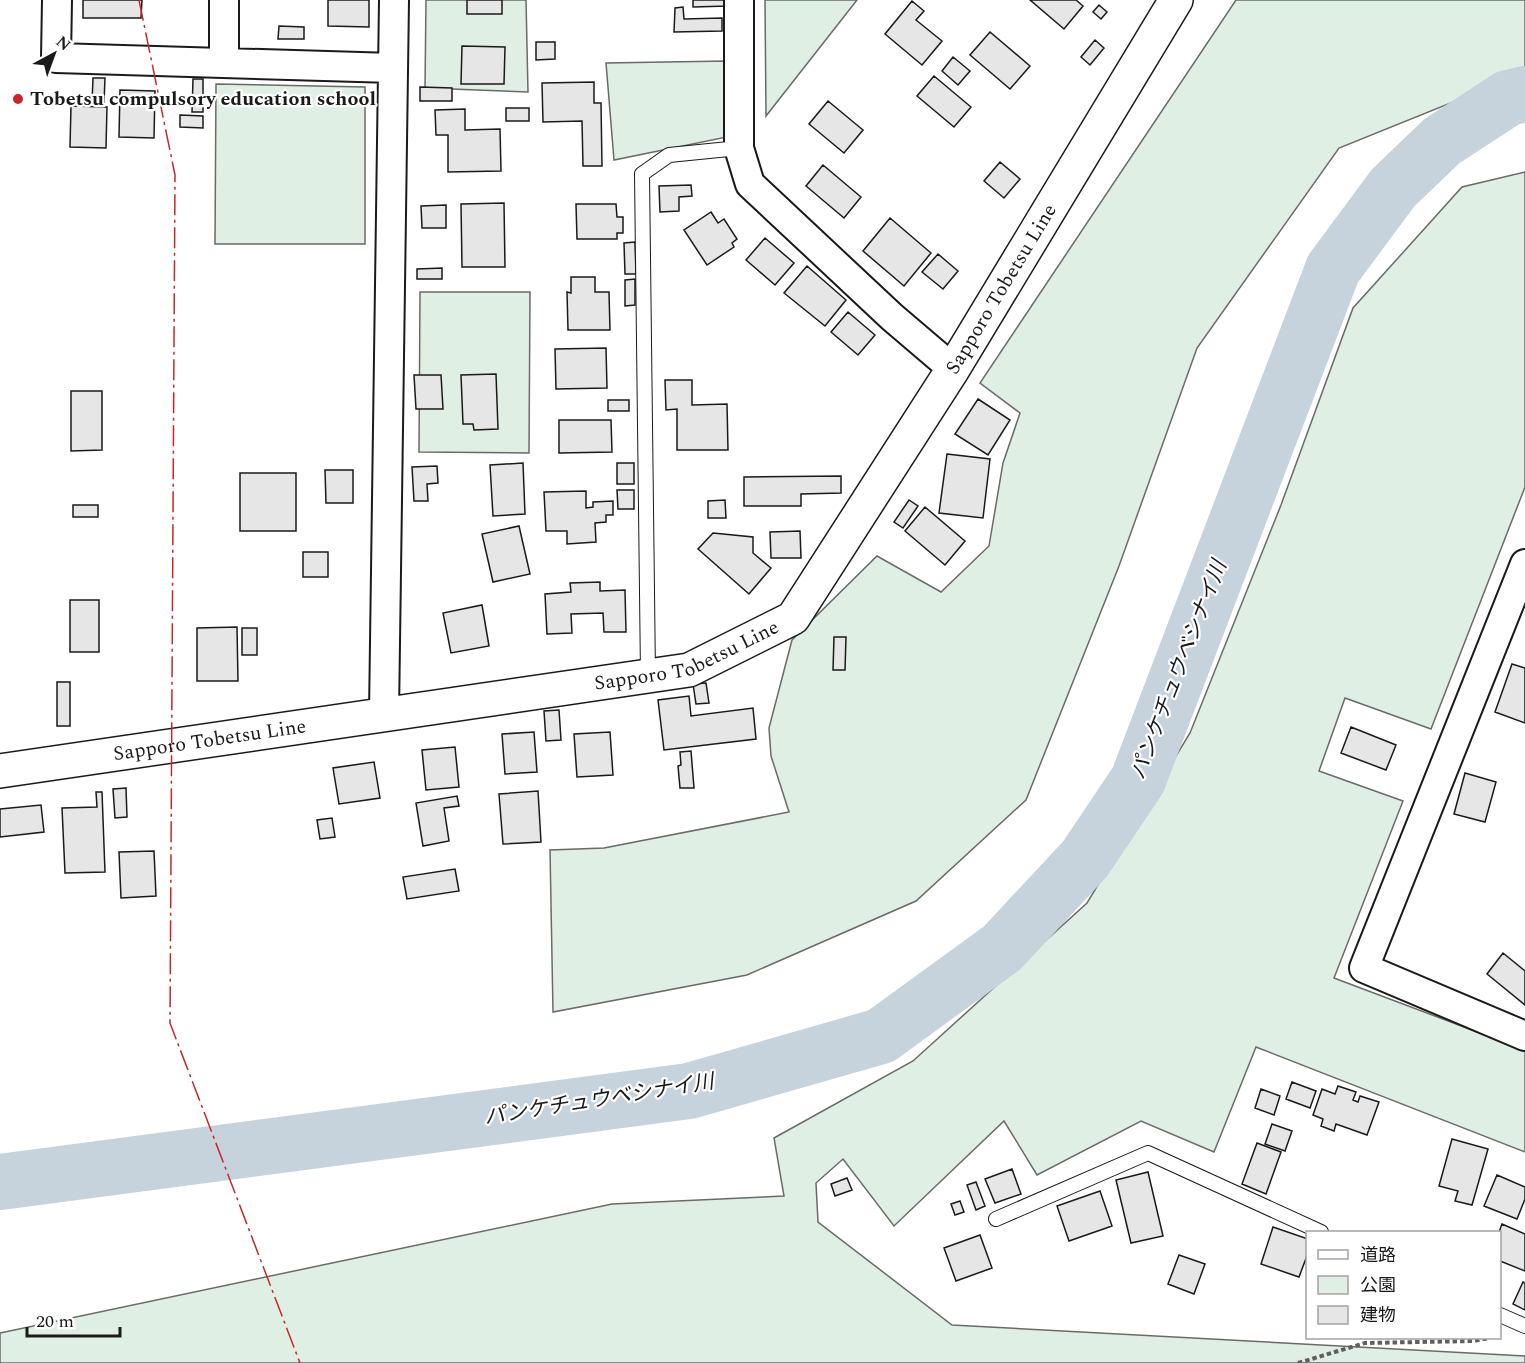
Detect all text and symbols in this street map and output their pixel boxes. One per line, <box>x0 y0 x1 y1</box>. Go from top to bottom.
north arrow <box>24 24 84 84</box>
text: N <box>50 30 76 57</box>
place label: Tobetsu compulsory education school <box>30 84 376 114</box>
marker: Tobetsu compulsory education school <box>11 92 25 106</box>
street label: Sapporo Tobetsu Line <box>938 198 1064 380</box>
water label: パンケチュウベシナイ川 <box>1122 554 1236 784</box>
street label: Sapporo Tobetsu Line <box>592 612 784 699</box>
street label: Sapporo Tobetsu Line <box>111 711 308 769</box>
water label: パンケチュウベシナイ川 <box>482 1066 718 1134</box>
legend <box>1306 1231 1501 1339</box>
text: 道路 <box>1360 1242 1396 1269</box>
text: 公園 <box>1360 1272 1396 1299</box>
scale bar <box>27 1300 120 1338</box>
text: 建物 <box>1360 1302 1396 1329</box>
text: 20 m <box>36 1308 74 1335</box>

